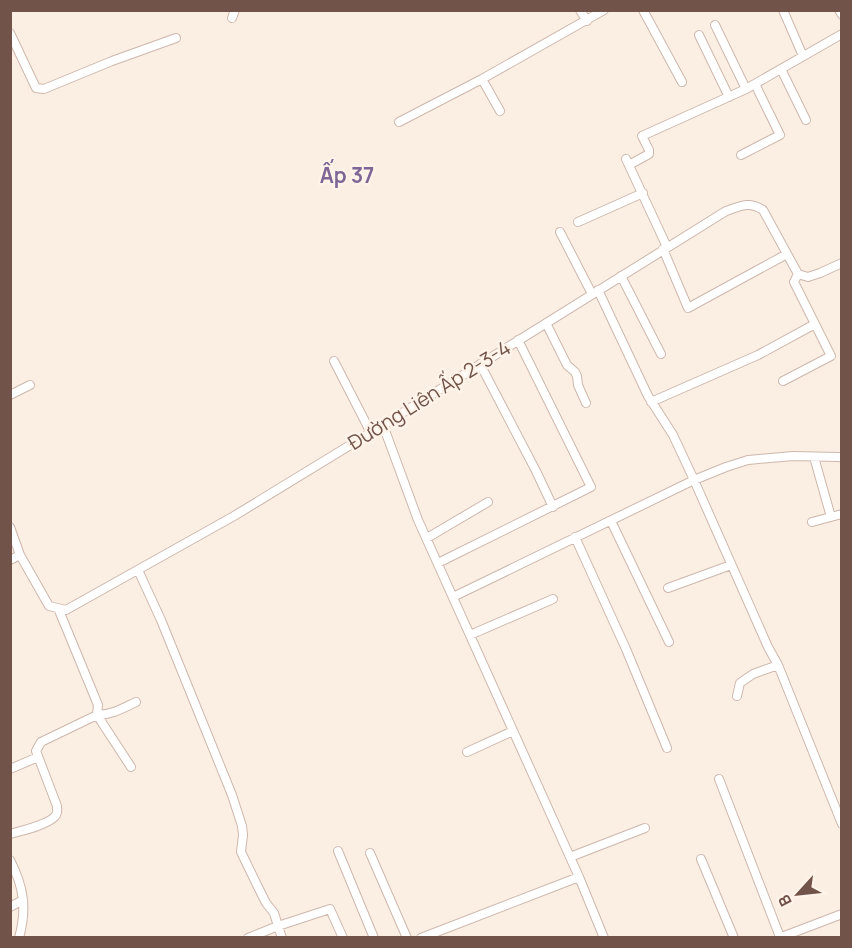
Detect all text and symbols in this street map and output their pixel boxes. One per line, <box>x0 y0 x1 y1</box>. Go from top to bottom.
district label: Ấp 37 <box>320 159 374 189</box>
street label: Đường Liên Ấp 2-3-4 <box>342 333 515 456</box>
north arrow <box>768 864 828 924</box>
text: B <box>773 891 797 910</box>

